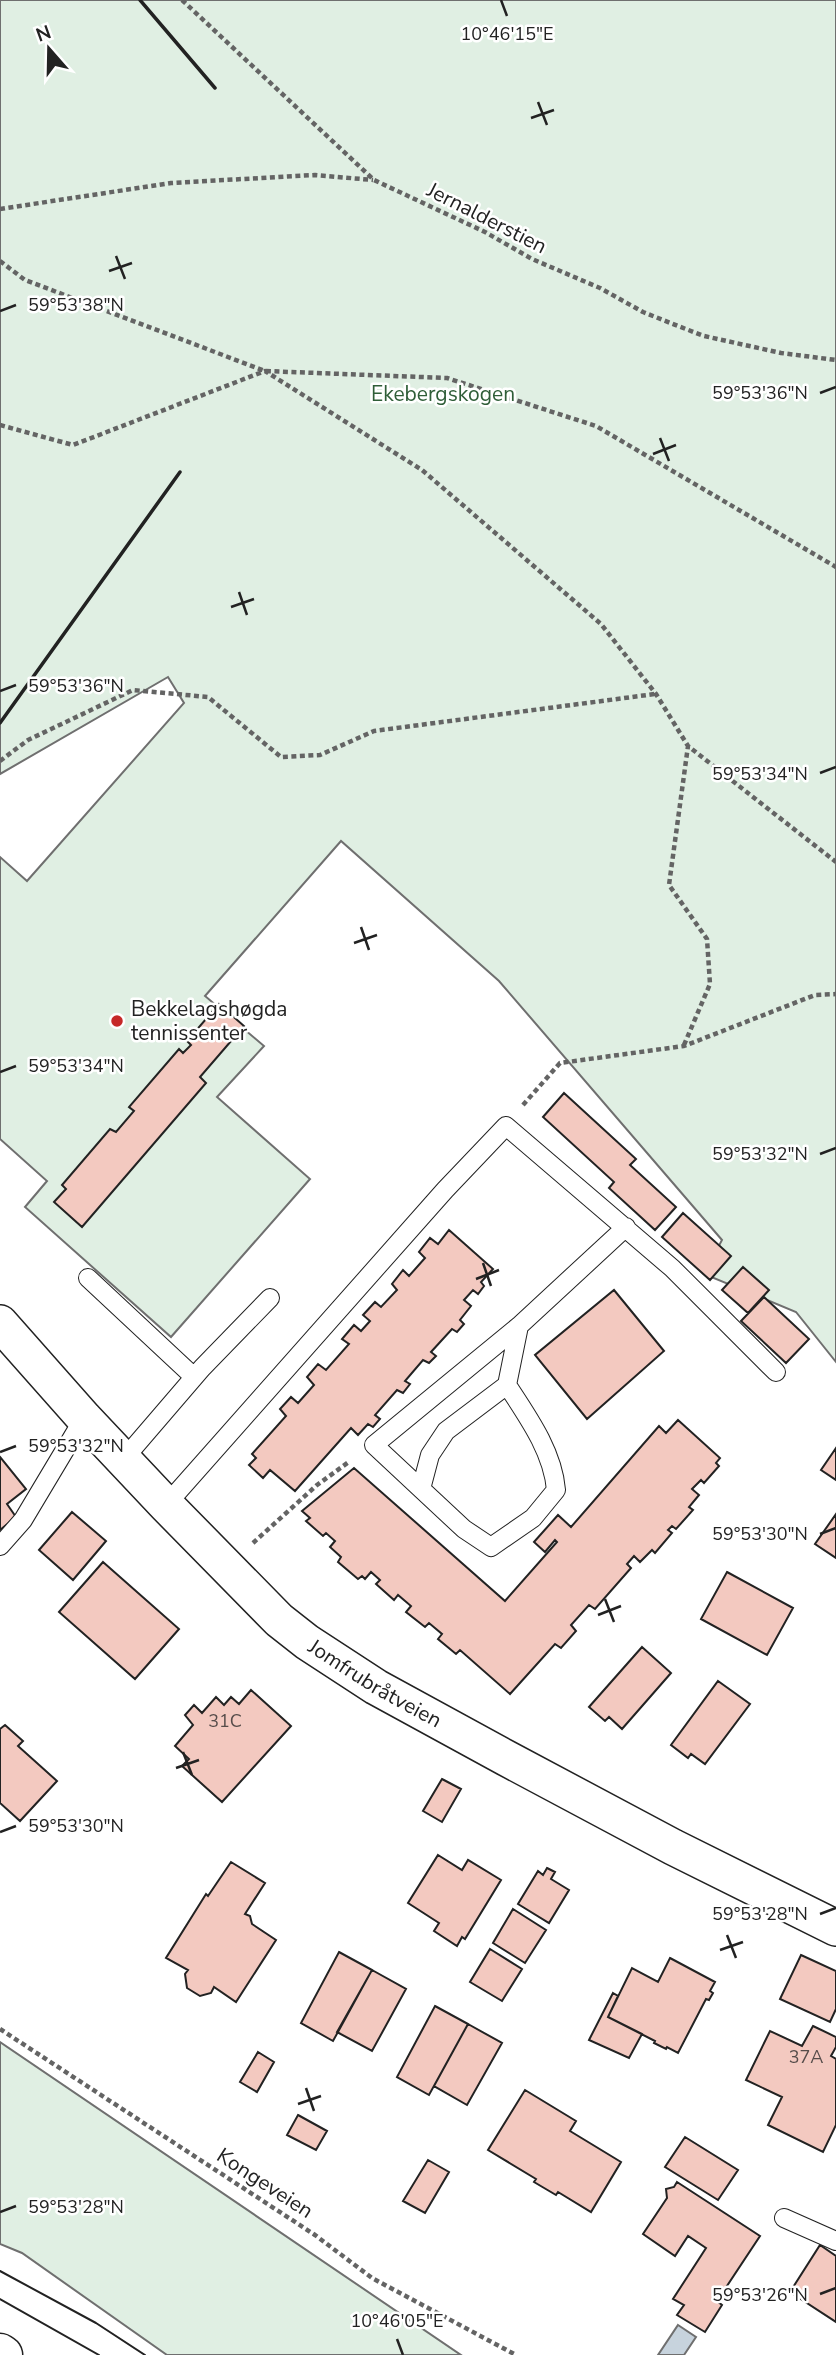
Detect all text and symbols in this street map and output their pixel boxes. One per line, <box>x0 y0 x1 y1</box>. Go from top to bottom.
north arrow <box>14 14 84 84</box>
text: N <box>32 19 55 49</box>
text: 10°46'15"E <box>461 22 554 46</box>
street label: Jernalderstien <box>421 175 552 260</box>
text: 59°53'38"N <box>28 293 124 317</box>
park label: Ekebergskogen <box>371 380 515 408</box>
text: 59°53'36"N <box>712 381 808 405</box>
text: 59°53'36"N <box>28 674 124 698</box>
text: 59°53'34"N <box>712 762 808 786</box>
place label: Bekkelagshøgda tennissenter <box>131 995 287 1047</box>
marker: Bekkelagshøgda tennissenter <box>109 1013 125 1029</box>
text: 59°53'34"N <box>28 1054 124 1078</box>
text: 59°53'32"N <box>712 1142 808 1166</box>
text: 59°53'32"N <box>28 1434 124 1458</box>
text: 59°53'30"N <box>712 1522 808 1546</box>
street label: Jomfrubråtveien <box>302 1632 447 1734</box>
house number: 31C <box>208 1709 242 1733</box>
text: 59°53'30"N <box>28 1814 124 1838</box>
text: 59°53'28"N <box>712 1902 808 1926</box>
house number: 37A <box>789 2045 823 2069</box>
street label: Kongeveien <box>211 2141 319 2225</box>
text: 59°53'28"N <box>28 2195 124 2219</box>
text: 59°53'26"N <box>712 2283 808 2307</box>
text: 10°46'05"E <box>351 2309 444 2333</box>

